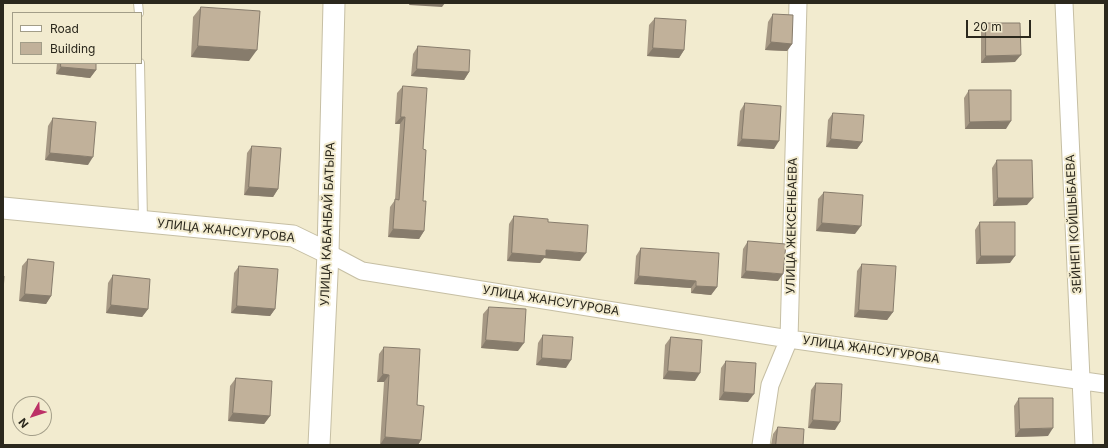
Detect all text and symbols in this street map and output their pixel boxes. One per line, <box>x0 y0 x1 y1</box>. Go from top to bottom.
legend <box>12 12 142 64</box>
scale bar <box>968 12 1033 38</box>
text: 20 m <box>973 19 1002 34</box>
text: Road <box>50 21 79 36</box>
text: Building <box>50 41 95 56</box>
street label: УЛИЦА КАБАНБАЙ БАТЫРА <box>318 142 338 306</box>
street label: ЗЕЙНЕП КОЙШЫБАЕВА <box>1063 154 1085 294</box>
street label: УЛИЦА ЖЕКСЕНБАЕВА <box>784 158 800 294</box>
street label: УЛИЦА ЖАНСУГУРОВА <box>156 217 296 245</box>
street label: УЛИЦА ЖАНСУГУРОВА <box>482 283 620 319</box>
street label: УЛИЦА ЖАНСУГУРОВА <box>802 333 940 367</box>
north arrow <box>12 396 52 436</box>
text: N <box>15 415 32 431</box>

